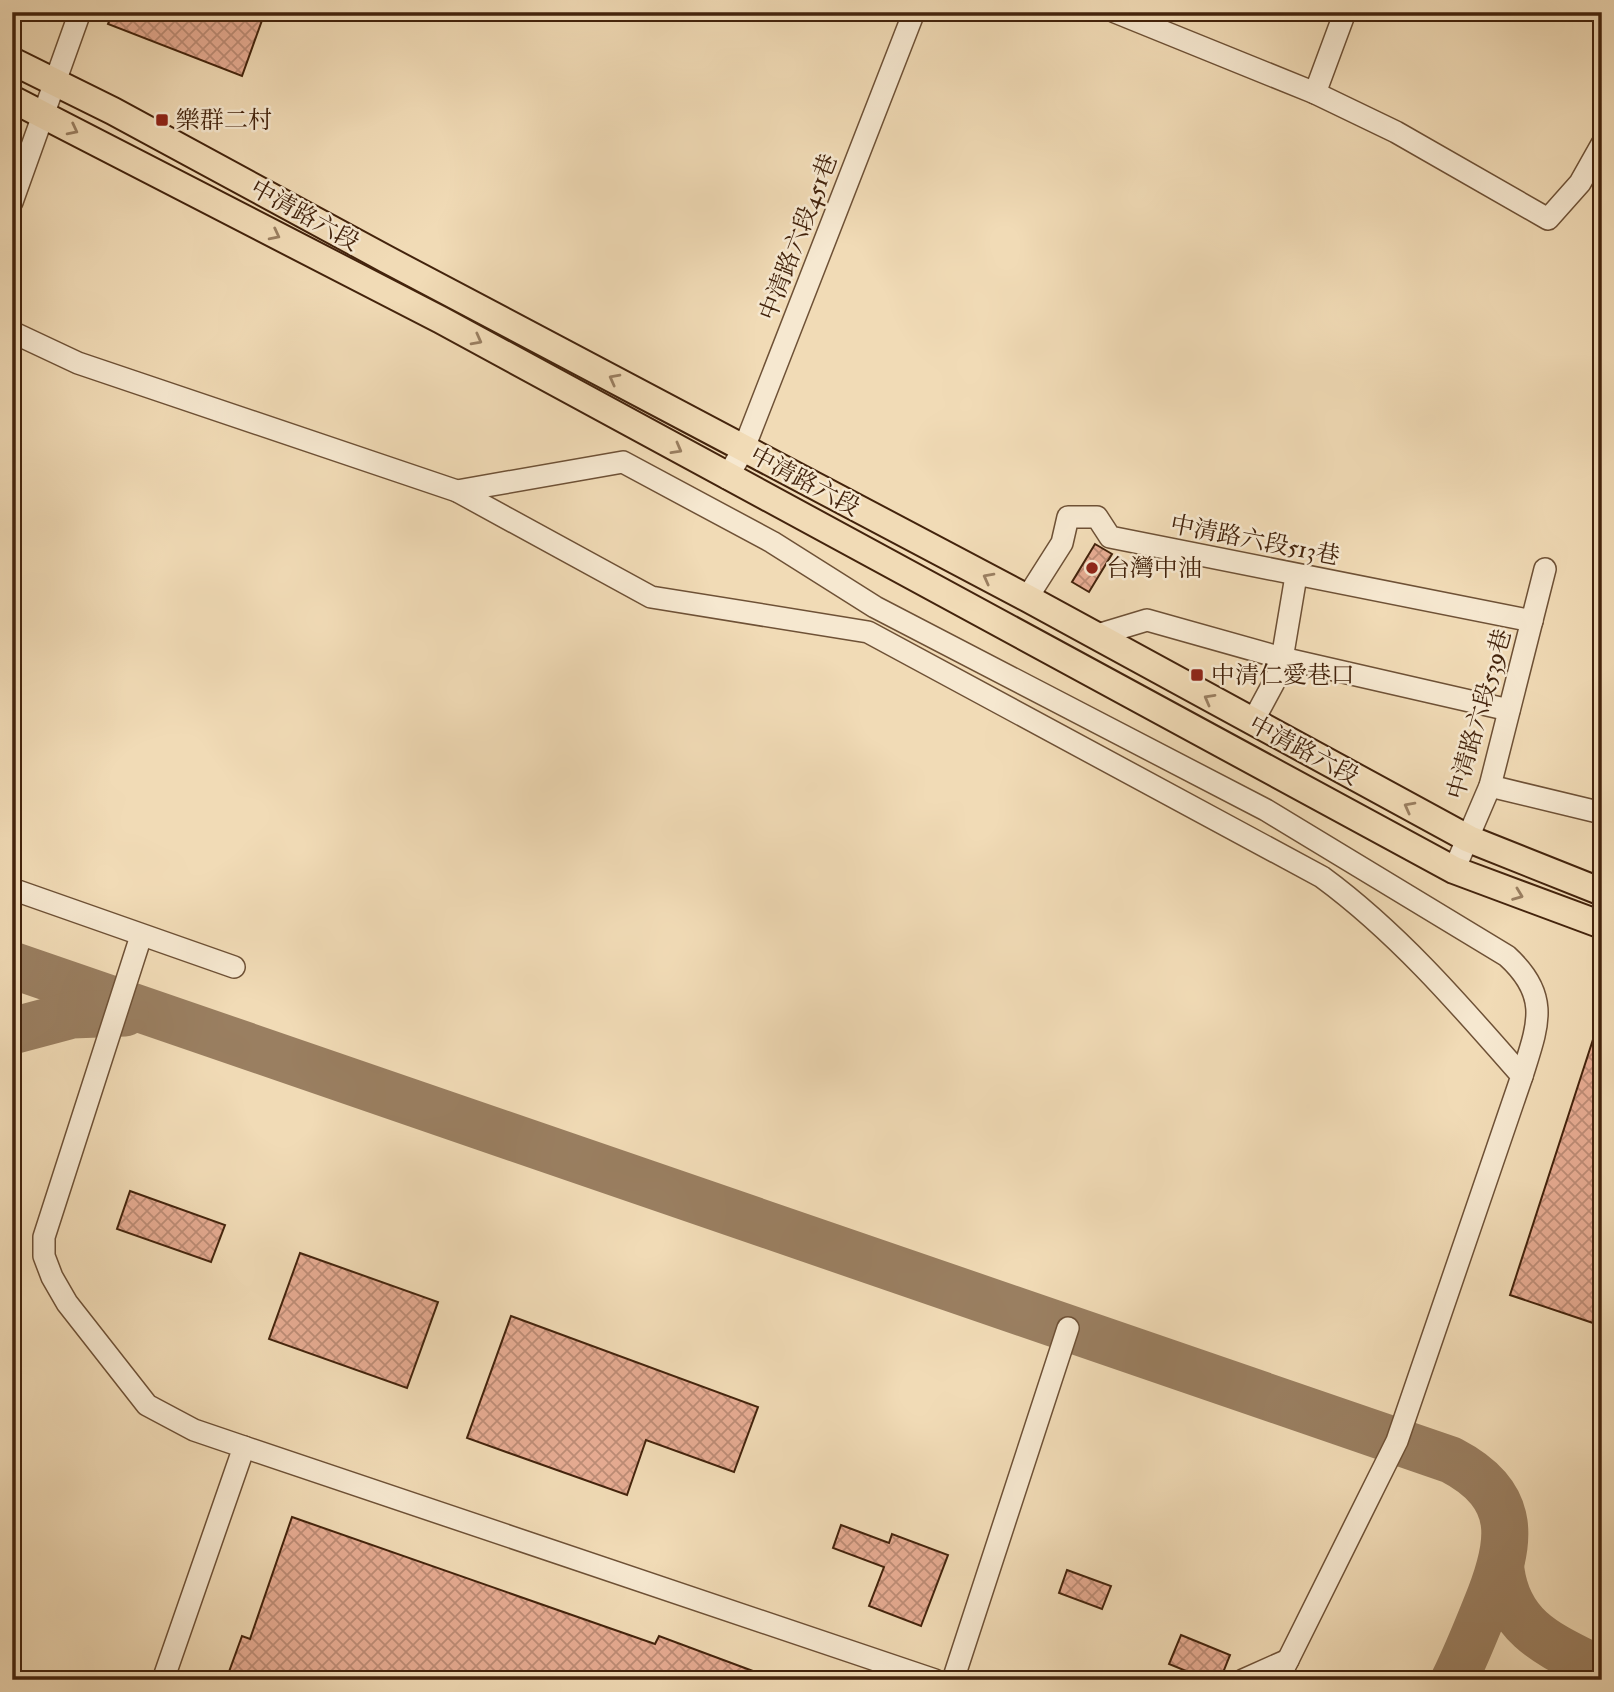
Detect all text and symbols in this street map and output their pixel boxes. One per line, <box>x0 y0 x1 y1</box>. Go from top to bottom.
place label: 樂群二村 <box>176 105 272 136</box>
marker: 樂群二村 <box>154 112 170 128</box>
one-way arrow <box>66 122 78 136</box>
street label: 中清路六段451巷 <box>752 149 844 325</box>
street label: 中清路六段 <box>245 173 365 258</box>
one-way arrow <box>268 226 280 240</box>
one-way arrow <box>470 332 482 345</box>
one-way arrow <box>609 374 621 388</box>
street label: 中清路六段 <box>745 440 865 523</box>
one-way arrow <box>669 441 682 454</box>
street label: 中清路六段513巷 <box>1167 509 1342 572</box>
place label: 台灣中油 <box>1106 553 1202 584</box>
marker: 台灣中油 <box>1084 560 1100 576</box>
one-way arrow <box>983 572 995 586</box>
street label: 中清路六段539巷 <box>1440 625 1519 803</box>
place label: 中清仁愛巷口 <box>1211 660 1355 691</box>
marker: 中清仁愛巷口 <box>1189 667 1205 683</box>
one-way arrow <box>1204 694 1216 707</box>
street label: 中清路六段 <box>1244 709 1364 792</box>
one-way arrow <box>1404 802 1416 815</box>
one-way arrow <box>1511 887 1523 901</box>

